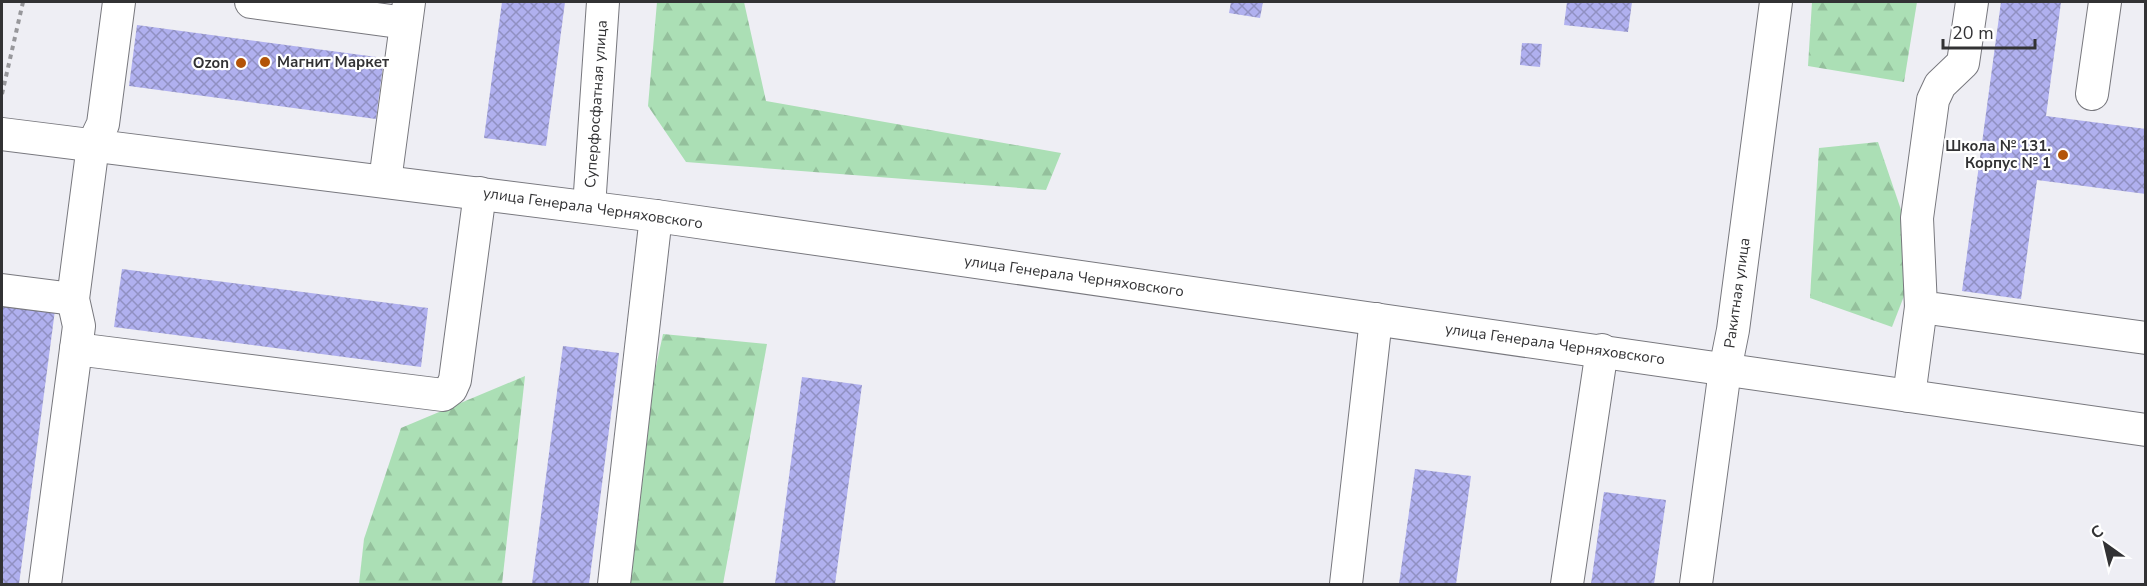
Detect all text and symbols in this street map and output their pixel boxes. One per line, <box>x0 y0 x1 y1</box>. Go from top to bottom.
scale bar <box>1943 12 2034 50</box>
street label: Суперфосфатная улица <box>580 19 612 189</box>
text: 20 m <box>1952 21 1994 45</box>
place label: Магнит Маркет <box>277 52 389 72</box>
place label: Ozon <box>193 53 229 73</box>
marker: Магнит Маркет <box>258 55 272 69</box>
marker: Ozon <box>234 56 248 70</box>
place label: Школа № 131. Корпус № 1 <box>1945 136 2051 173</box>
marker: Школа № 131. Корпус № 1 <box>2056 148 2070 162</box>
street label: улица Генерала Черняховского <box>482 183 704 233</box>
street label: Ракитная улица <box>1719 236 1755 350</box>
street label: улица Генерала Черняховского <box>963 251 1185 301</box>
street label: улица Генерала Черняховского <box>1444 319 1666 369</box>
north arrow <box>2075 514 2135 574</box>
text: С <box>2087 520 2108 545</box>

